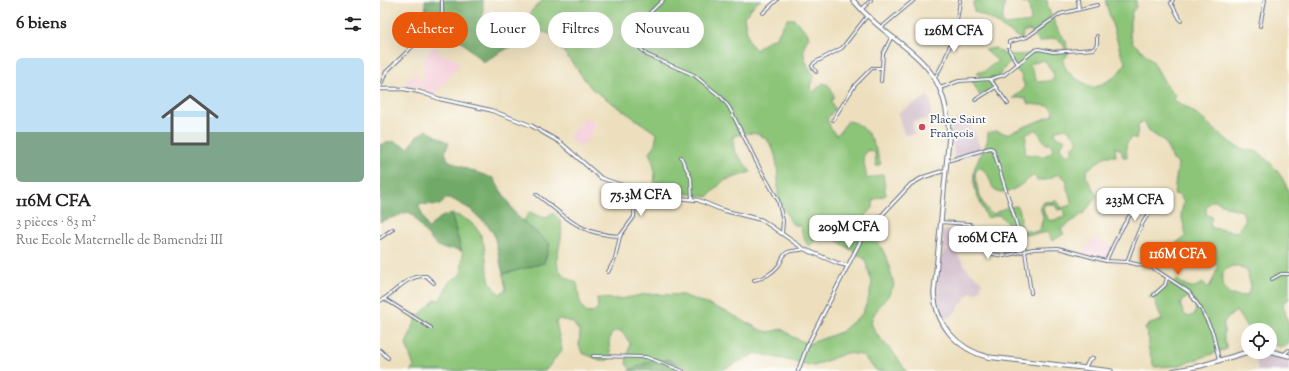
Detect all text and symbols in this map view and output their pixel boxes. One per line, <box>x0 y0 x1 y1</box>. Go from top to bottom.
text: 6 biens <box>16 12 67 36</box>
chip: Acheter <box>392 12 468 48</box>
chip: Louer <box>476 12 540 48</box>
chip: Filtres <box>548 12 613 48</box>
chip: Nouveau <box>621 12 704 48</box>
icon: filters <box>342 13 364 35</box>
pin: 126M CFA <box>913 19 995 53</box>
text: 126M CFA <box>924 23 984 41</box>
icon: home <box>154 84 226 156</box>
place label: Place Saint François <box>930 111 986 143</box>
marker: Place Saint François <box>917 122 927 132</box>
pin: 75.3M CFA <box>595 183 687 217</box>
text: 75.3M CFA <box>610 187 672 205</box>
pin: 233M CFA <box>1094 188 1176 222</box>
text: 116M CFA <box>16 190 91 214</box>
text: 233M CFA <box>1106 192 1164 210</box>
text: 3 pièces · 83 m² <box>16 214 96 232</box>
pin: 209M CFA <box>808 215 890 249</box>
text: 209M CFA <box>818 219 880 237</box>
pin: 106M CFA <box>947 226 1029 260</box>
text: 106M CFA <box>958 230 1018 248</box>
text: Rue Ecole Maternelle de Bamendzi III <box>16 232 223 250</box>
pin: 116M CFA <box>1137 242 1219 276</box>
text: 116M CFA <box>1149 246 1207 264</box>
map controls <box>1241 323 1277 359</box>
button: locate <box>1241 323 1277 359</box>

